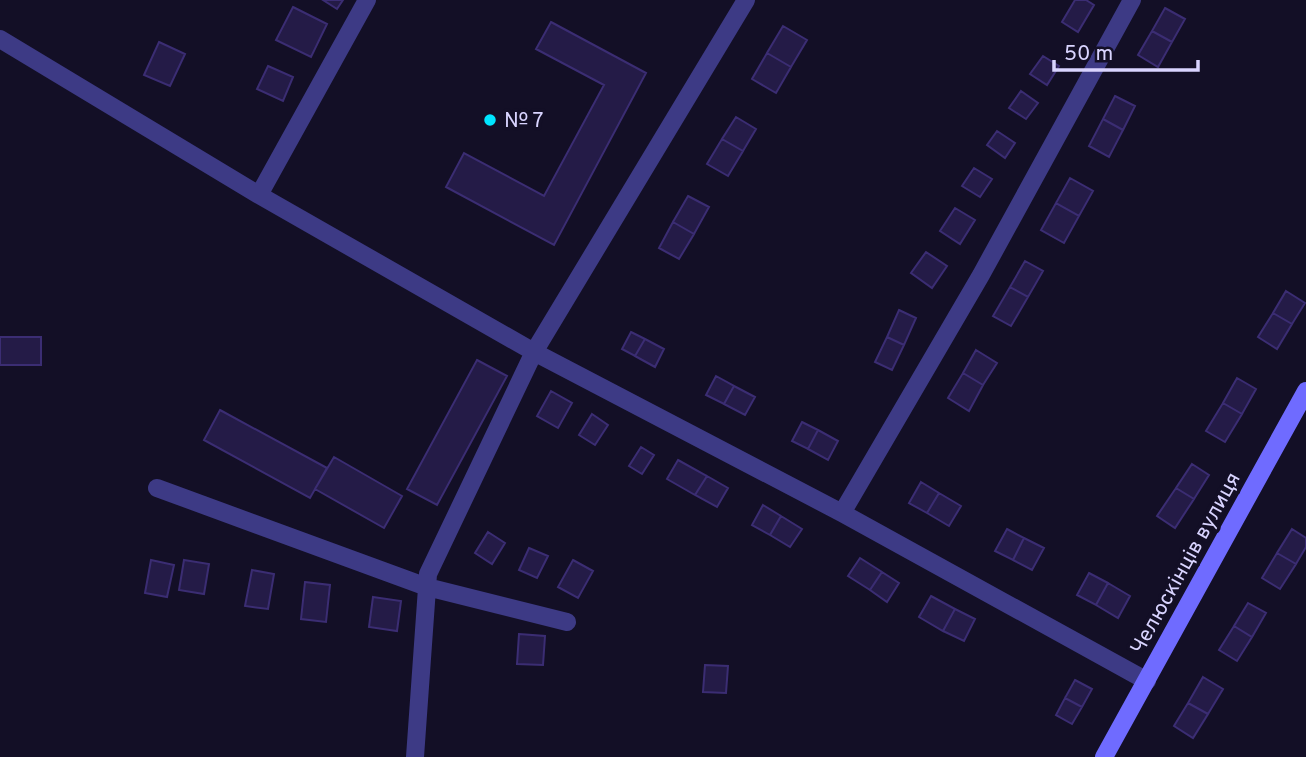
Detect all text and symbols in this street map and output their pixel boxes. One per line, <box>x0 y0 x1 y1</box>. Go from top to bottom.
scale bar <box>1054 28 1198 72</box>
text: 50 m <box>1064 41 1113 68</box>
place label: № 7 <box>504 108 544 135</box>
marker: № 7 <box>482 112 498 128</box>
street label: Челюскінців вулиця <box>1125 468 1248 660</box>

